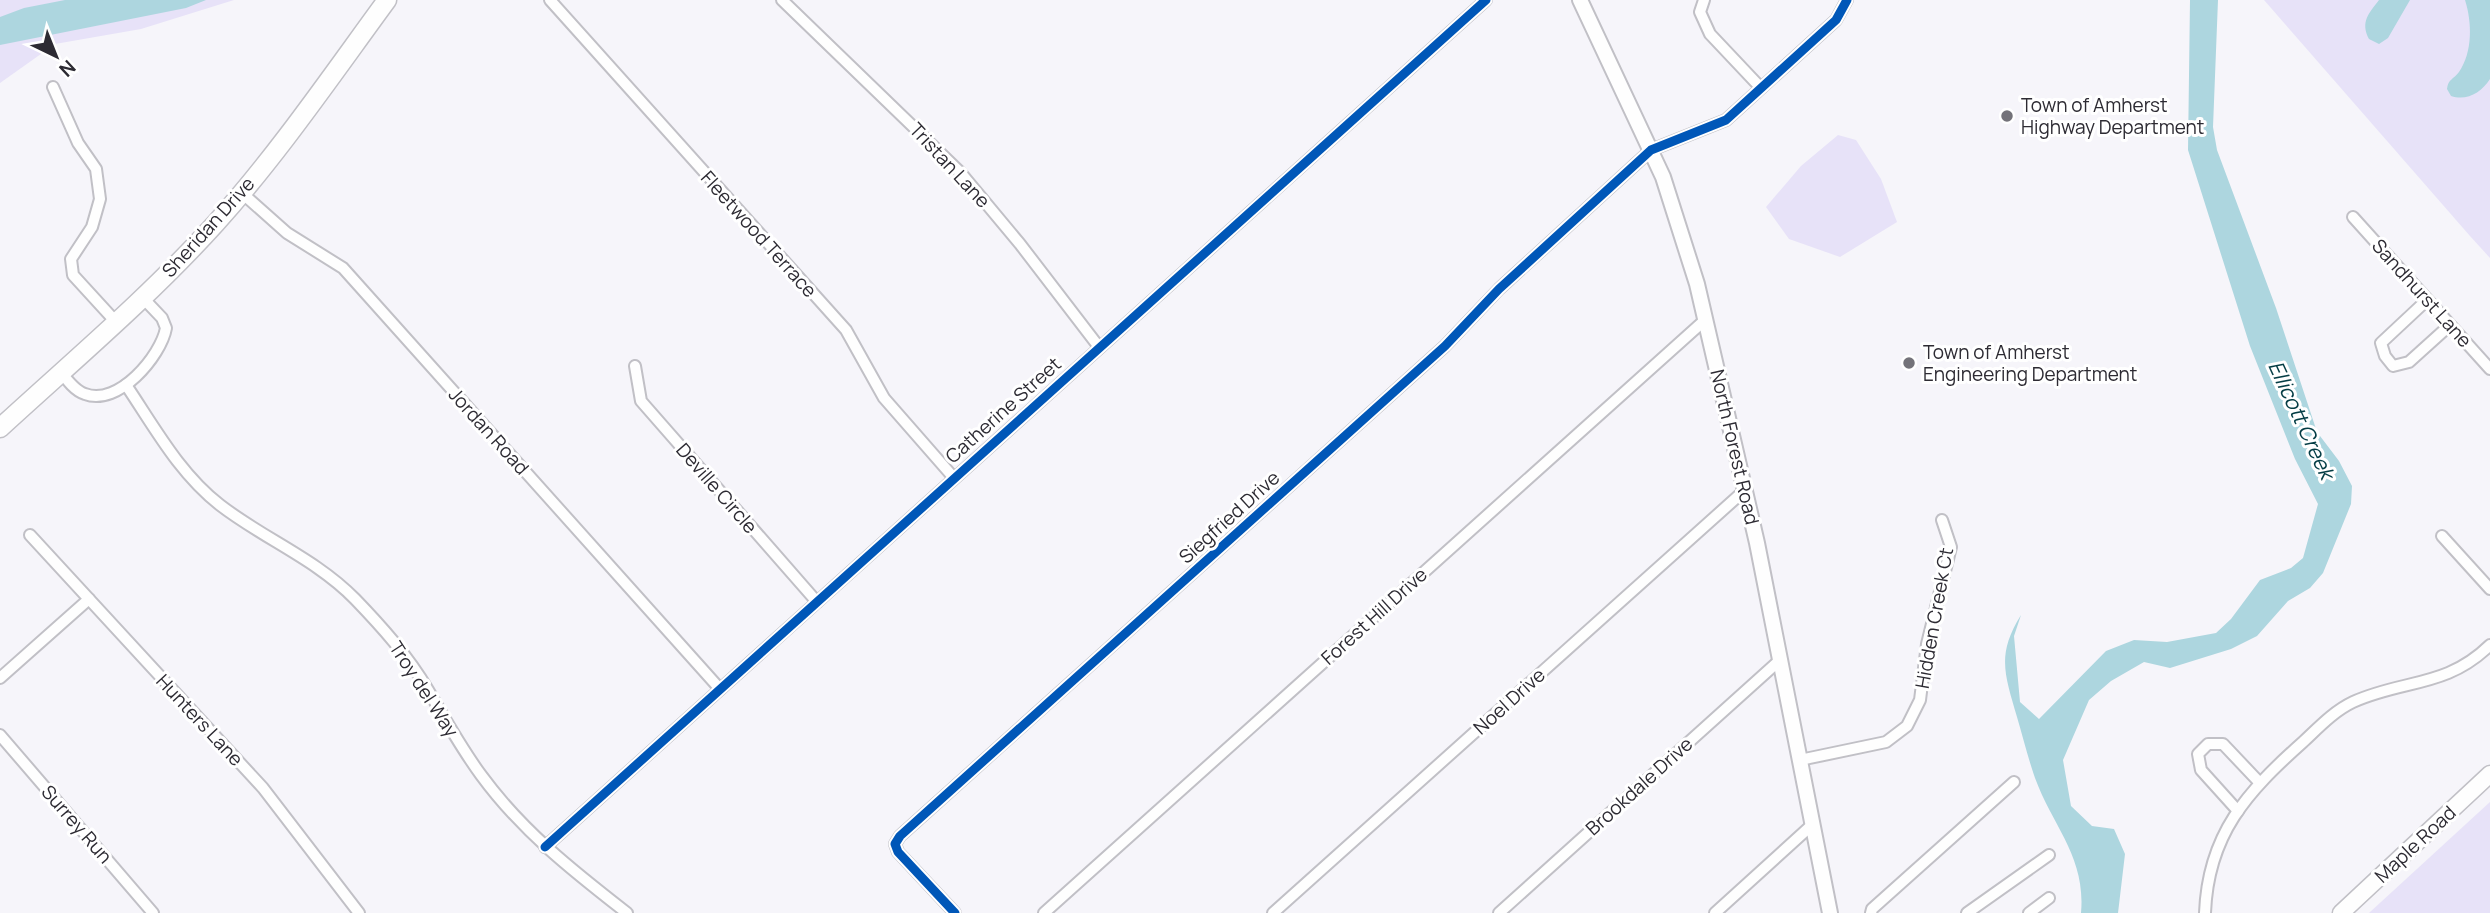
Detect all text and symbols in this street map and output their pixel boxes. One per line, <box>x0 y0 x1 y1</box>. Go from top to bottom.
north arrow <box>21 21 91 91</box>
text: N <box>54 54 81 83</box>
place label: Town of Amherst Highway Department <box>2021 92 2204 140</box>
marker: Town of Amherst Highway Department <box>1999 108 2015 124</box>
street label: Tristan Lane <box>904 117 996 213</box>
street label: Fleetwood Terrace <box>695 165 823 303</box>
street label: Sheridan Drive <box>156 171 260 283</box>
street label: Sandhurst Lane <box>2366 233 2478 353</box>
place label: Town of Amherst Engineering Department <box>1923 339 2137 387</box>
street label: Catherine Street <box>940 351 1066 469</box>
marker: Town of Amherst Engineering Department <box>1901 355 1917 371</box>
water label: Ellicott Creek <box>2262 356 2343 486</box>
street label: North Forest Road <box>1705 367 1765 527</box>
street label: Jordan Road <box>443 382 535 480</box>
street label: Deville Circle <box>671 437 763 539</box>
street label: Siegfried Drive <box>1173 465 1285 569</box>
street label: Hidden Creek Ct <box>1909 545 1959 691</box>
street label: Forest Hill Drive <box>1315 561 1433 671</box>
street label: Troy del Way <box>383 636 465 742</box>
street label: Noel Drive <box>1468 662 1550 740</box>
street label: Hunters Lane <box>151 668 249 772</box>
street label: Brookdale Drive <box>1580 731 1698 841</box>
street label: Surrey Run <box>36 779 118 869</box>
street label: Maple Road <box>2369 800 2461 888</box>

